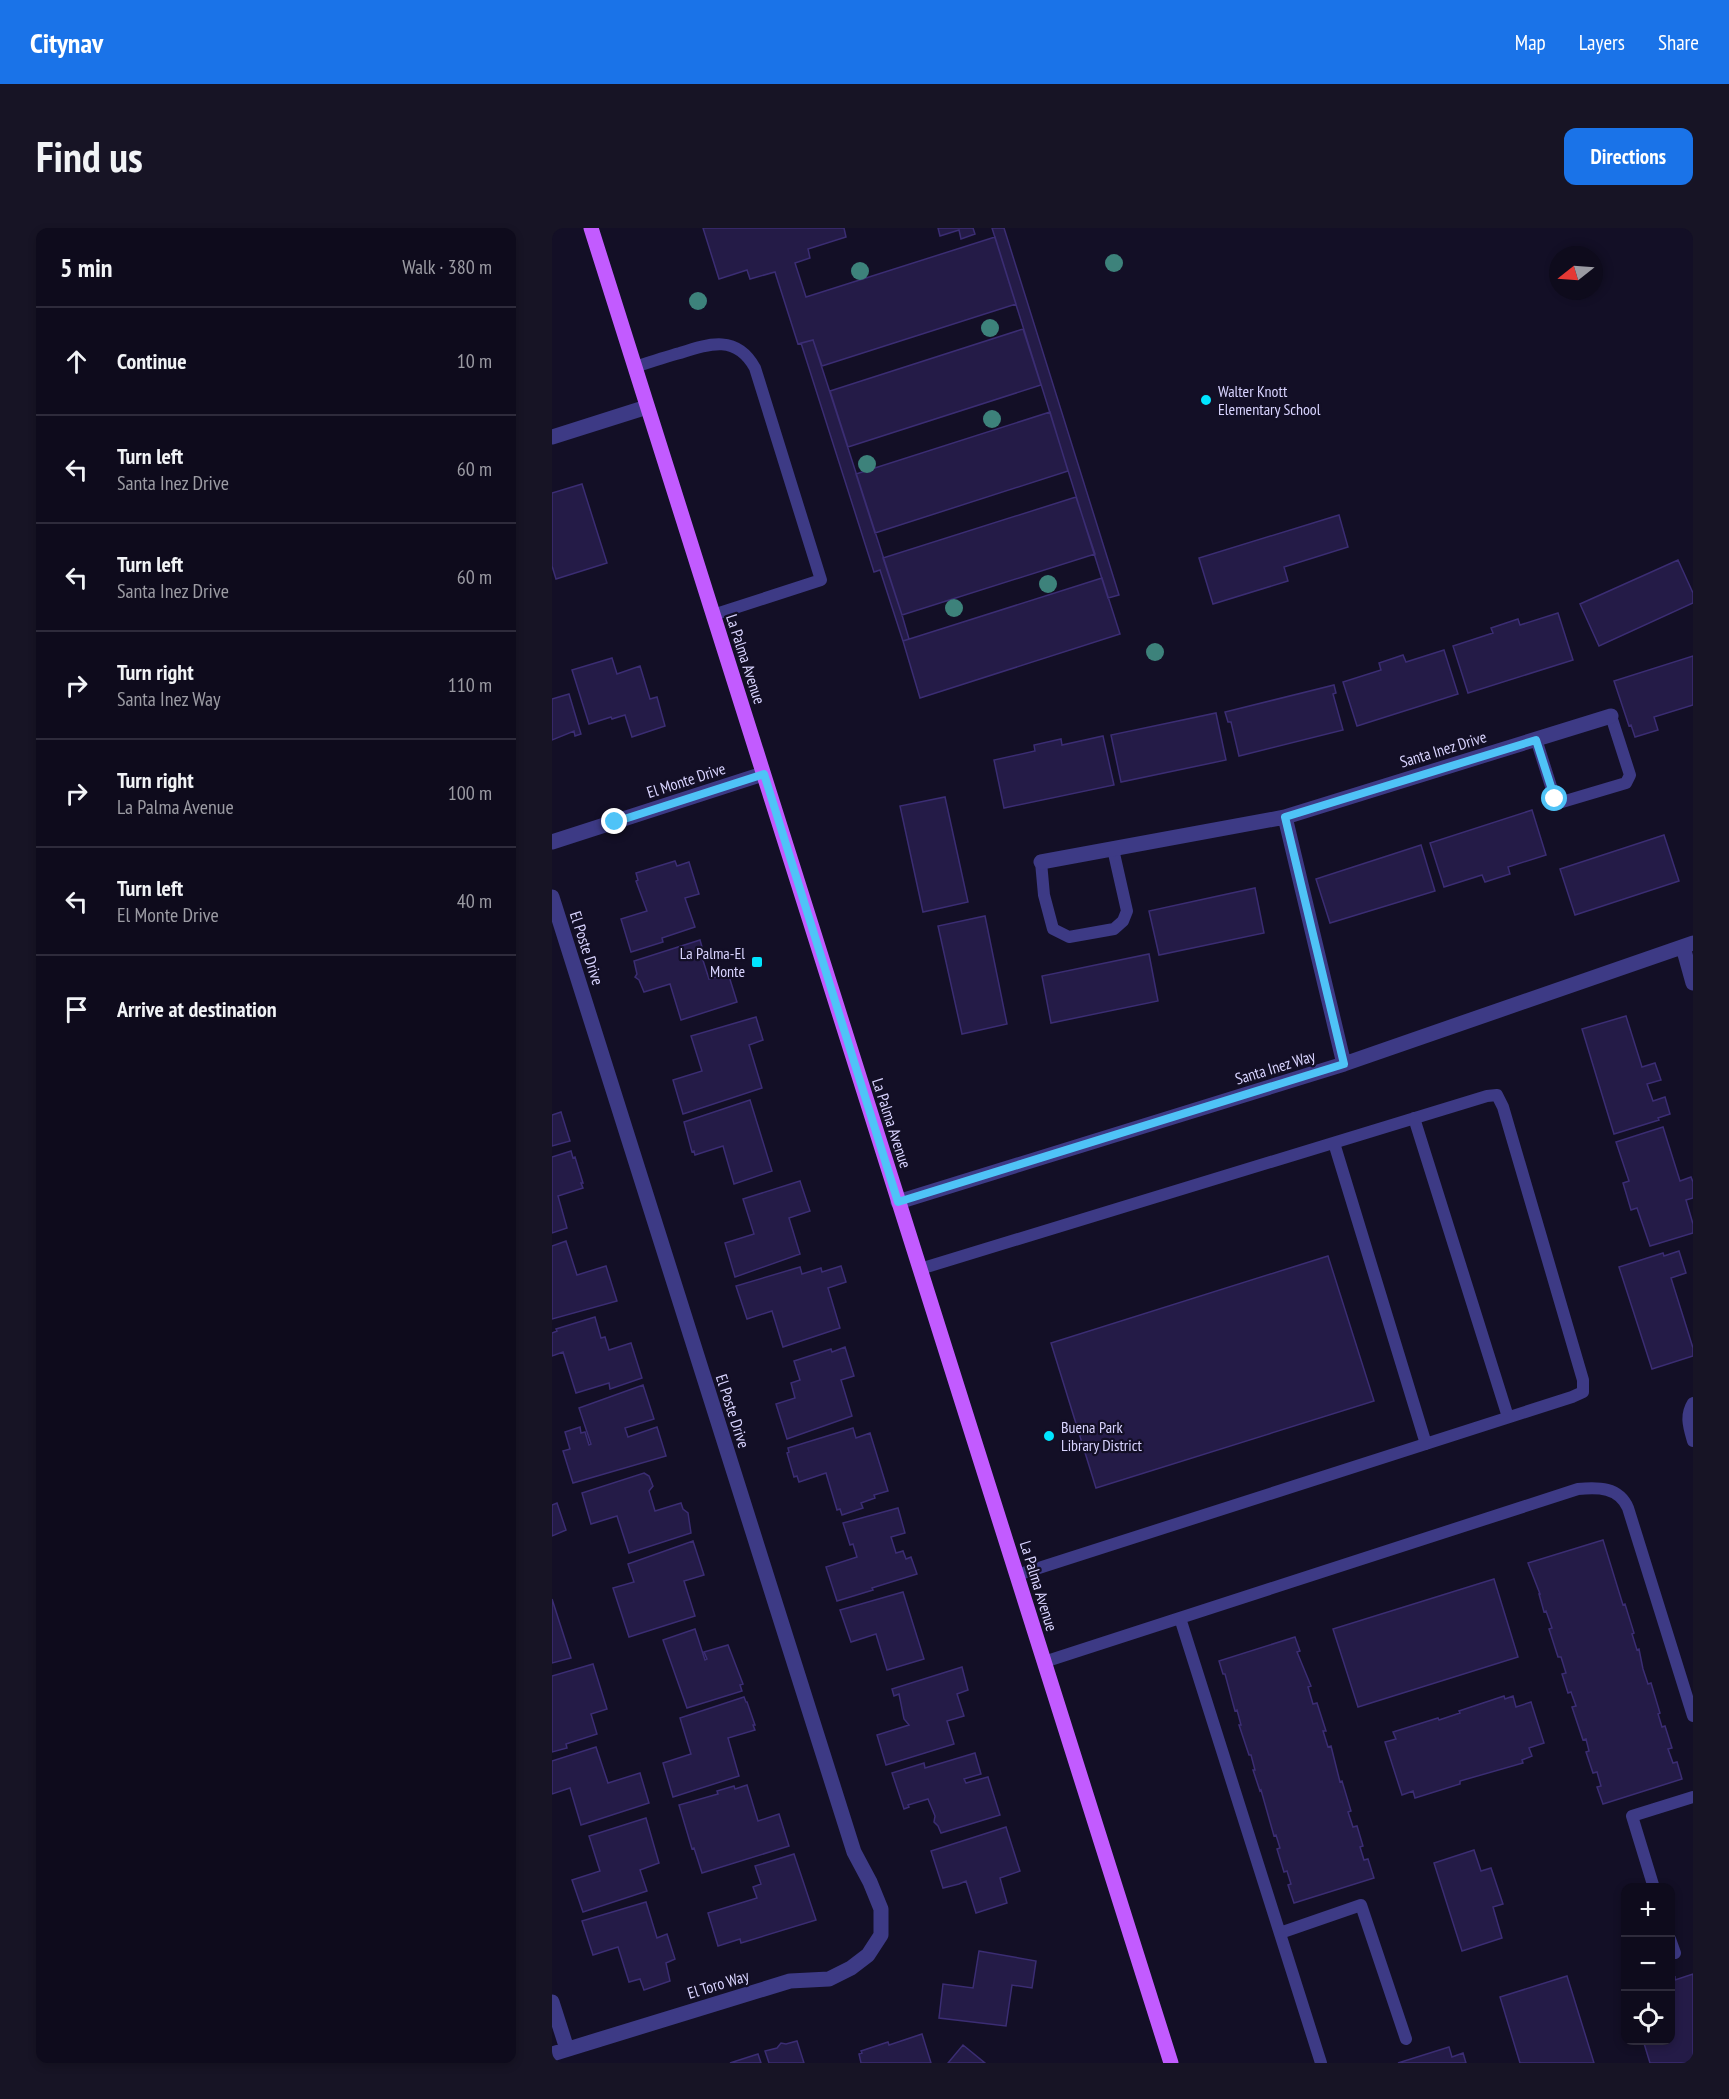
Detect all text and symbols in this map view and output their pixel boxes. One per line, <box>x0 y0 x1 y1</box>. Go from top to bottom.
text: Citynav <box>30 24 103 61</box>
text: Map <box>1515 29 1546 56</box>
text: Layers <box>1579 29 1625 56</box>
text: Share <box>1658 29 1699 56</box>
button: Directions <box>1564 128 1693 185</box>
text: Find us <box>36 129 143 184</box>
north arrow <box>1549 246 1603 300</box>
text: 5 min <box>60 251 113 284</box>
text: Walk · 380 m <box>402 254 492 280</box>
icon: ahead <box>60 345 93 378</box>
text: Continue <box>117 347 187 375</box>
text: 10 m <box>457 348 492 374</box>
place label: Walter Knott Elementary School <box>1218 381 1321 419</box>
marker: Walter Knott Elementary School <box>1199 393 1213 407</box>
text: Turn left <box>117 442 183 470</box>
icon: left <box>60 453 93 486</box>
text: 60 m <box>457 456 492 482</box>
text: Santa Inez Drive <box>117 470 229 496</box>
text: Turn left <box>117 550 183 578</box>
icon: left <box>60 561 93 594</box>
text: 60 m <box>457 564 492 590</box>
text: Santa Inez Drive <box>117 578 229 604</box>
street label: La Palma Avenue <box>722 612 770 706</box>
text: Turn right <box>117 658 194 686</box>
icon: right <box>60 669 93 702</box>
text: 110 m <box>448 672 492 698</box>
text: Santa Inez Way <box>117 686 221 712</box>
street label: Santa Inez Drive <box>1397 726 1489 772</box>
street label: El Monte Drive <box>644 758 728 802</box>
text: Turn right <box>117 766 194 794</box>
icon: right <box>60 777 93 810</box>
text: 100 m <box>448 780 492 806</box>
route start <box>1541 785 1567 811</box>
text: La Palma Avenue <box>117 794 234 820</box>
route end <box>601 808 627 834</box>
text: Turn left <box>117 874 183 902</box>
icon: left <box>60 885 93 918</box>
text: 40 m <box>457 888 492 914</box>
text: El Monte Drive <box>117 902 219 928</box>
street label: El Poste Drive <box>566 909 608 987</box>
place label: La Palma-El Monte <box>680 943 745 981</box>
marker: La Palma-El Monte <box>750 955 764 969</box>
icon: arrive <box>60 993 93 1026</box>
text: Arrive at destination <box>117 995 277 1023</box>
street label: Santa Inez Way <box>1232 1045 1318 1089</box>
street label: La Palma Avenue <box>868 1076 916 1170</box>
street label: El Poste Drive <box>712 1372 754 1450</box>
place label: Buena Park Library District <box>1061 1417 1142 1455</box>
marker: Buena Park Library District <box>1042 1429 1056 1443</box>
street label: La Palma Avenue <box>1016 1538 1062 1634</box>
map controls <box>1621 1883 1675 2045</box>
button: + <box>1621 1883 1675 1937</box>
button: − <box>1621 1937 1675 1991</box>
street label: El Toro Way <box>685 1965 751 2003</box>
button: locate <box>1621 1991 1675 2045</box>

